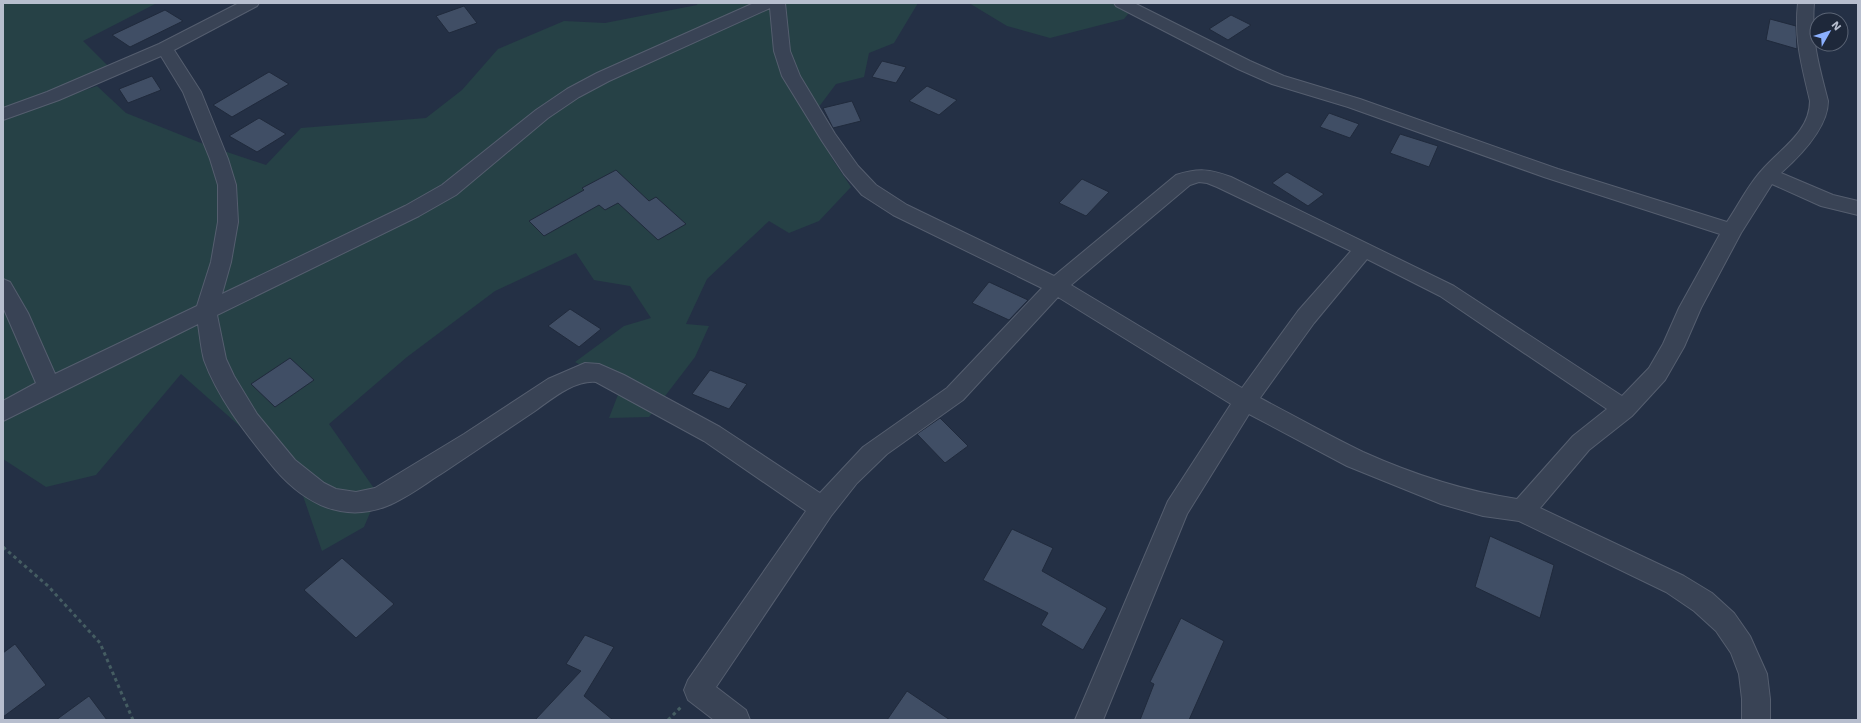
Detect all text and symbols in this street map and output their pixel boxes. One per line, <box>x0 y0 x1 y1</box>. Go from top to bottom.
north arrow <box>1809 12 1849 52</box>
text: N <box>1829 19 1844 33</box>

